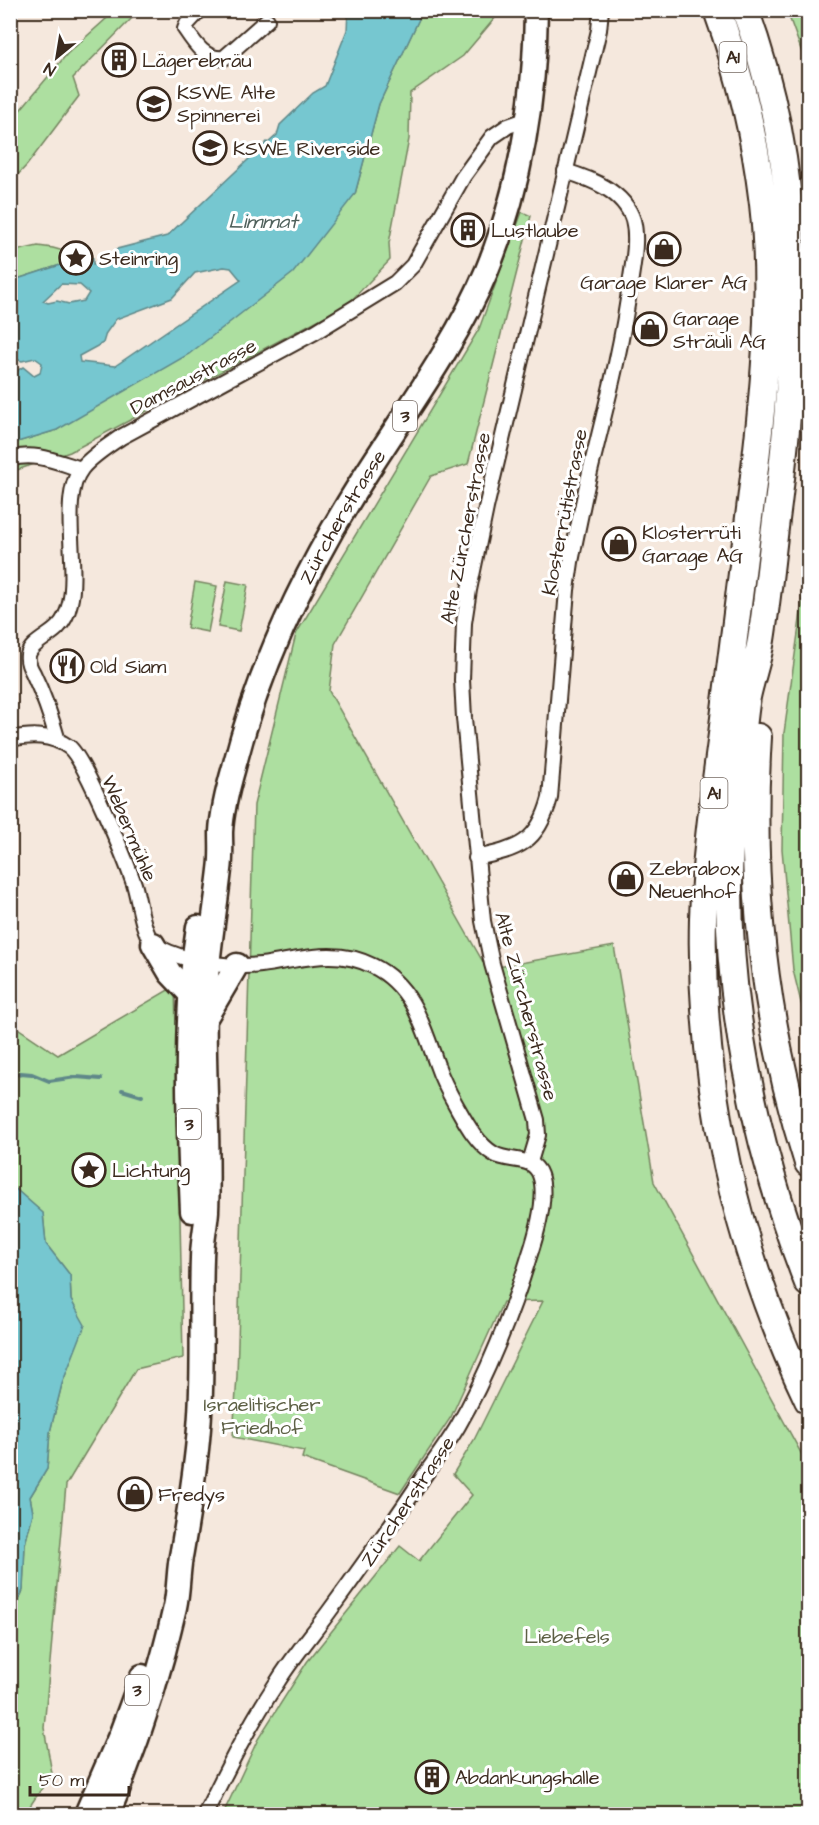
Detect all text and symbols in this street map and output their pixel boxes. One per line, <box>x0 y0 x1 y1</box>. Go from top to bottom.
north arrow <box>27 27 87 87</box>
building icon: Lägerebräu <box>101 42 137 78</box>
road number: A1 <box>720 42 746 72</box>
place label: Lägerebräu <box>142 47 252 76</box>
text: N <box>40 57 60 81</box>
place label: KSWE Alte Spinnerei <box>177 79 276 130</box>
school or university icon: KSWE Alte Spinnerei <box>136 86 172 122</box>
school or university icon: KSWE Riverside <box>192 130 228 166</box>
place label: KSWE Riverside <box>233 135 380 163</box>
water label: Limmat <box>228 207 300 236</box>
building icon: Lustlaube <box>450 212 486 248</box>
place label: Lustlaube <box>491 217 579 245</box>
shop icon: Garage Klarer AG <box>646 231 682 267</box>
place icon: Steinring <box>58 240 94 276</box>
place label: Steinring <box>99 245 178 274</box>
place label: Garage Klarer AG <box>580 269 748 298</box>
place label: Garage Sträuli AG <box>673 305 766 356</box>
shop icon: Garage Sträuli AG <box>632 311 668 347</box>
street label: Damsaustrasse <box>125 332 262 422</box>
road number: 3 <box>393 401 417 431</box>
street label: Klosterrütistrasse <box>535 426 595 598</box>
street label: Alte Zürcherstrasse <box>434 430 498 626</box>
street label: Zürcherstrasse <box>292 444 393 589</box>
place label: Klosterrüti Garage AG <box>642 519 743 571</box>
shop icon: Klosterrüti Garage AG <box>601 526 637 562</box>
restaurant icon: Old Siam <box>49 648 85 684</box>
place label: Old Siam <box>90 653 167 681</box>
street label: Webermühle <box>94 771 164 886</box>
road number: A1 <box>700 778 728 808</box>
place label: Zebrabox Neuenhof <box>649 855 740 906</box>
shop icon: Zebrabox Neuenhof <box>608 861 644 897</box>
street label: Alte Zürcherstrasse <box>487 909 565 1104</box>
road number: 3 <box>177 1109 201 1139</box>
place icon: Lichtung <box>71 1152 107 1188</box>
place label: Lichtung <box>112 1157 190 1186</box>
park label: Israelitischer Friedhof <box>204 1391 320 1442</box>
street label: Zürcherstrasse <box>354 1431 462 1572</box>
shop icon: Fredys <box>117 1476 153 1512</box>
place label: Fredys <box>158 1481 225 1510</box>
park label: Liebefels <box>524 1623 610 1651</box>
road number: 3 <box>125 1675 149 1705</box>
scale bar <box>30 1759 129 1797</box>
building icon: Abdankungshalle <box>414 1759 450 1795</box>
place label: Abdankungshalle <box>455 1764 600 1793</box>
text: 50 m <box>39 1768 84 1793</box>

